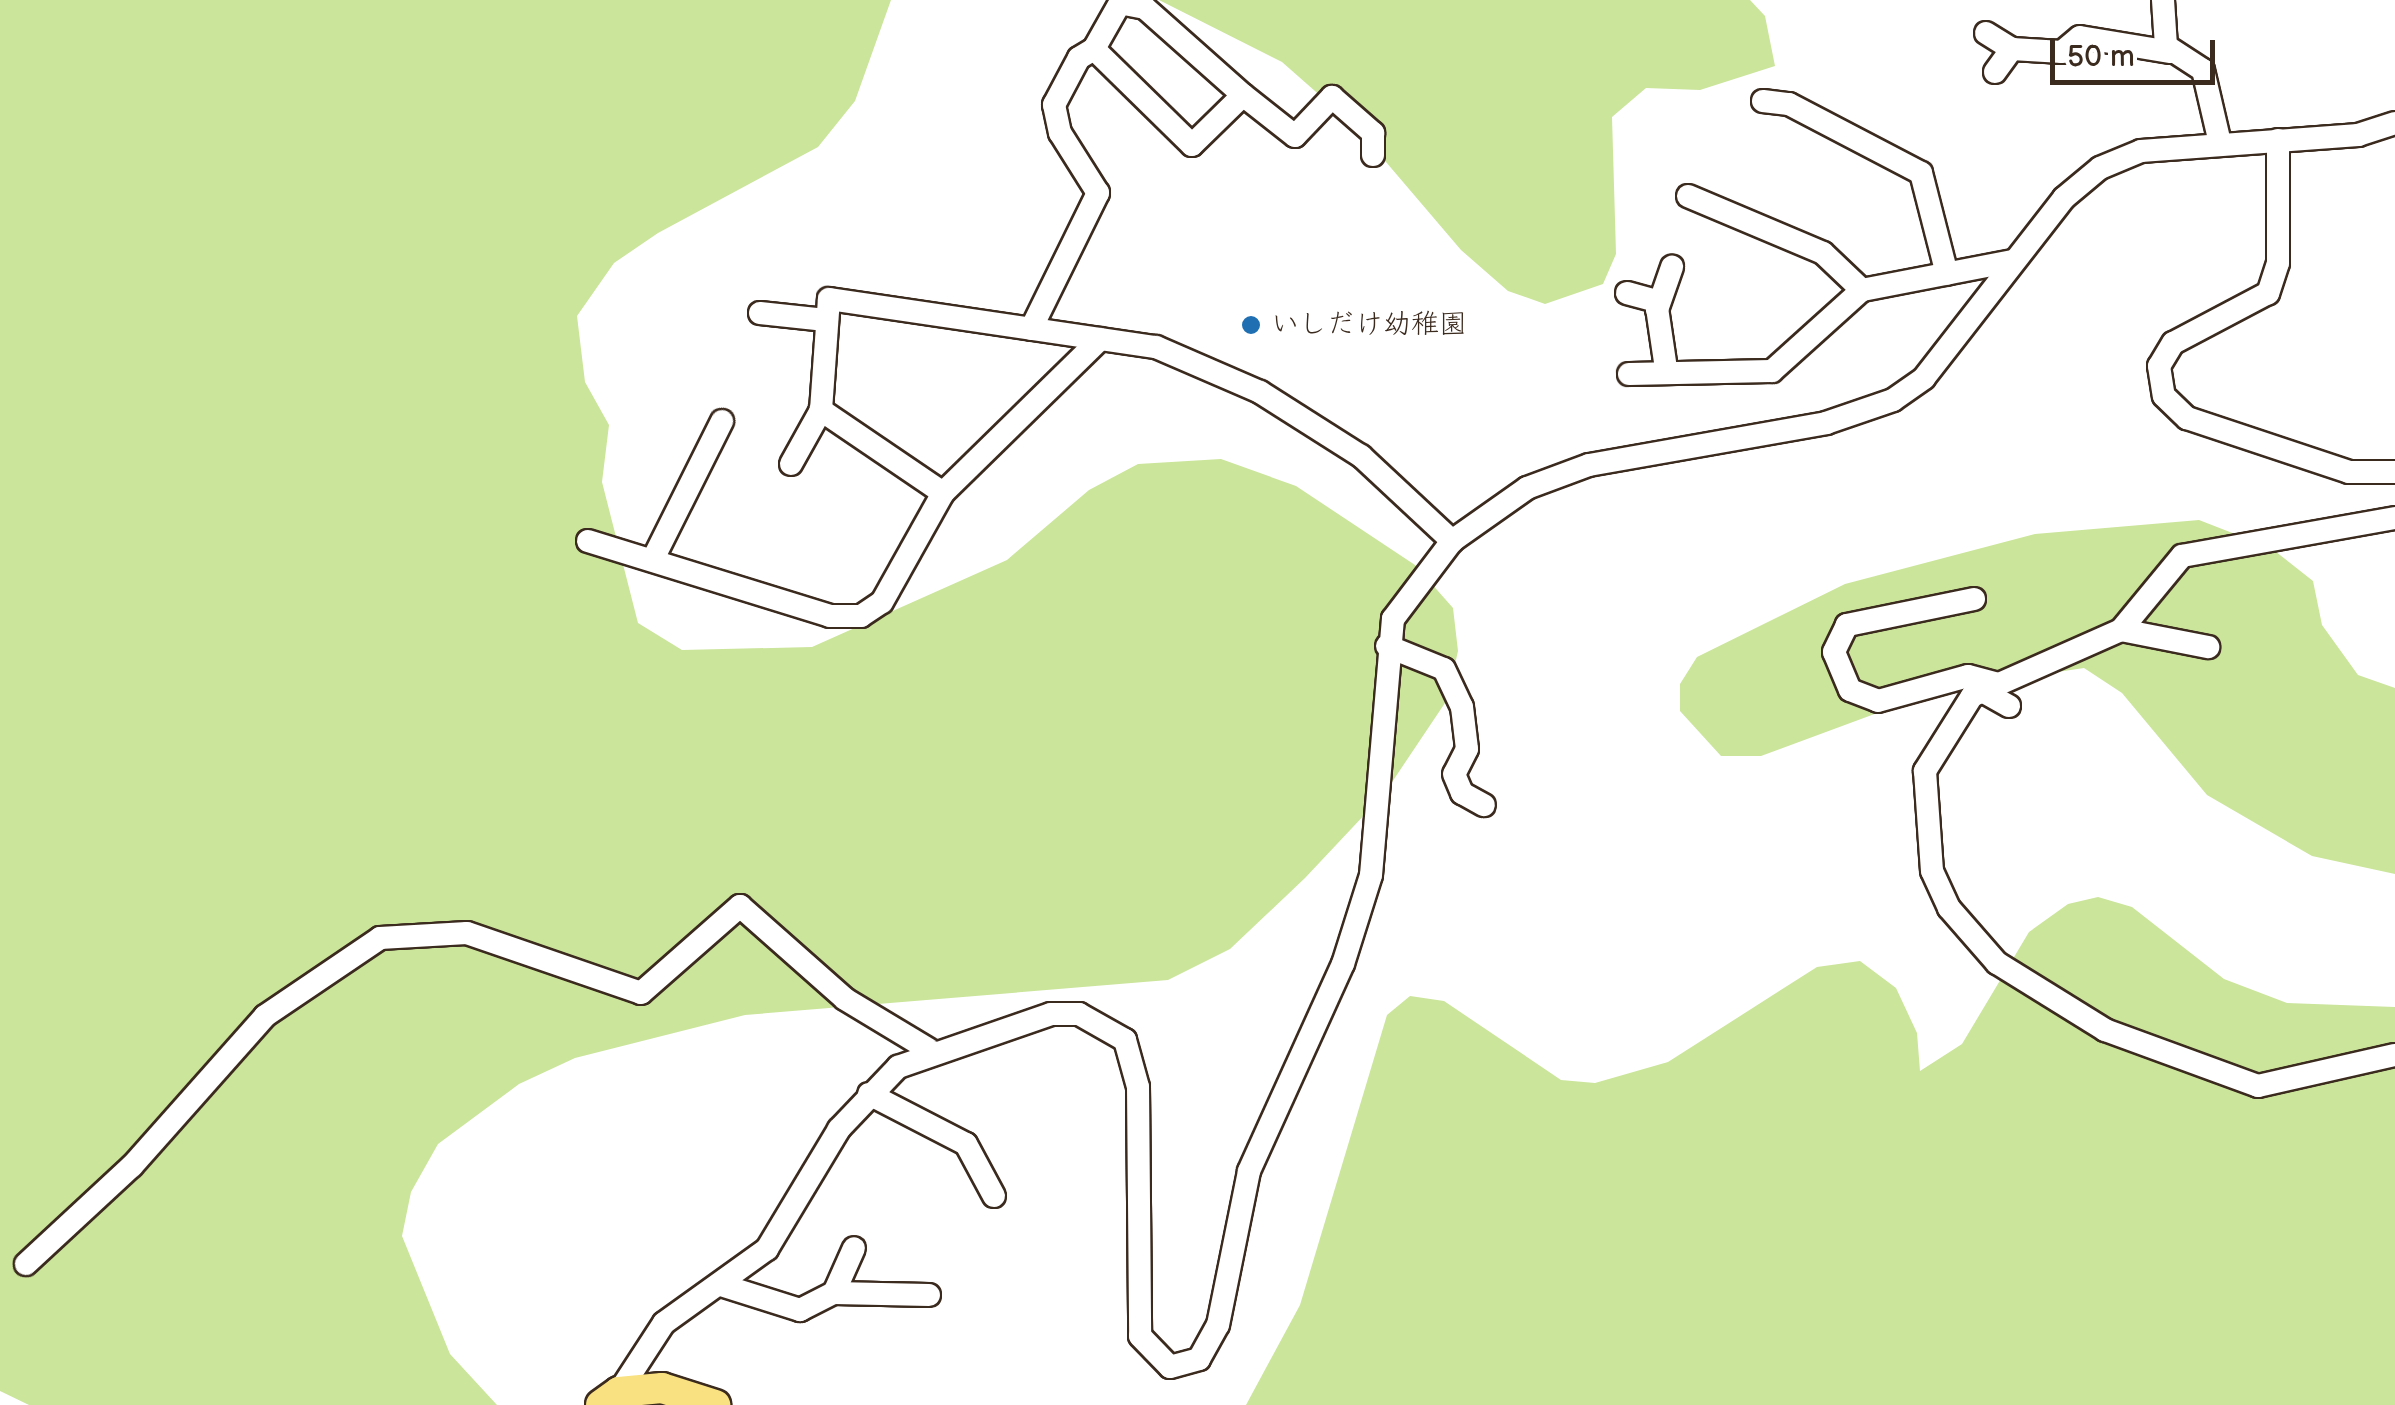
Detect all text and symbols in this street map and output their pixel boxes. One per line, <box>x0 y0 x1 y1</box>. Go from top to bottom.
scale bar <box>2055 20 2220 82</box>
text: 50 m <box>2067 39 2135 75</box>
place label: いしだけ幼稚園 <box>1271 308 1467 342</box>
marker: いしだけ幼稚園 <box>1240 314 1262 336</box>

